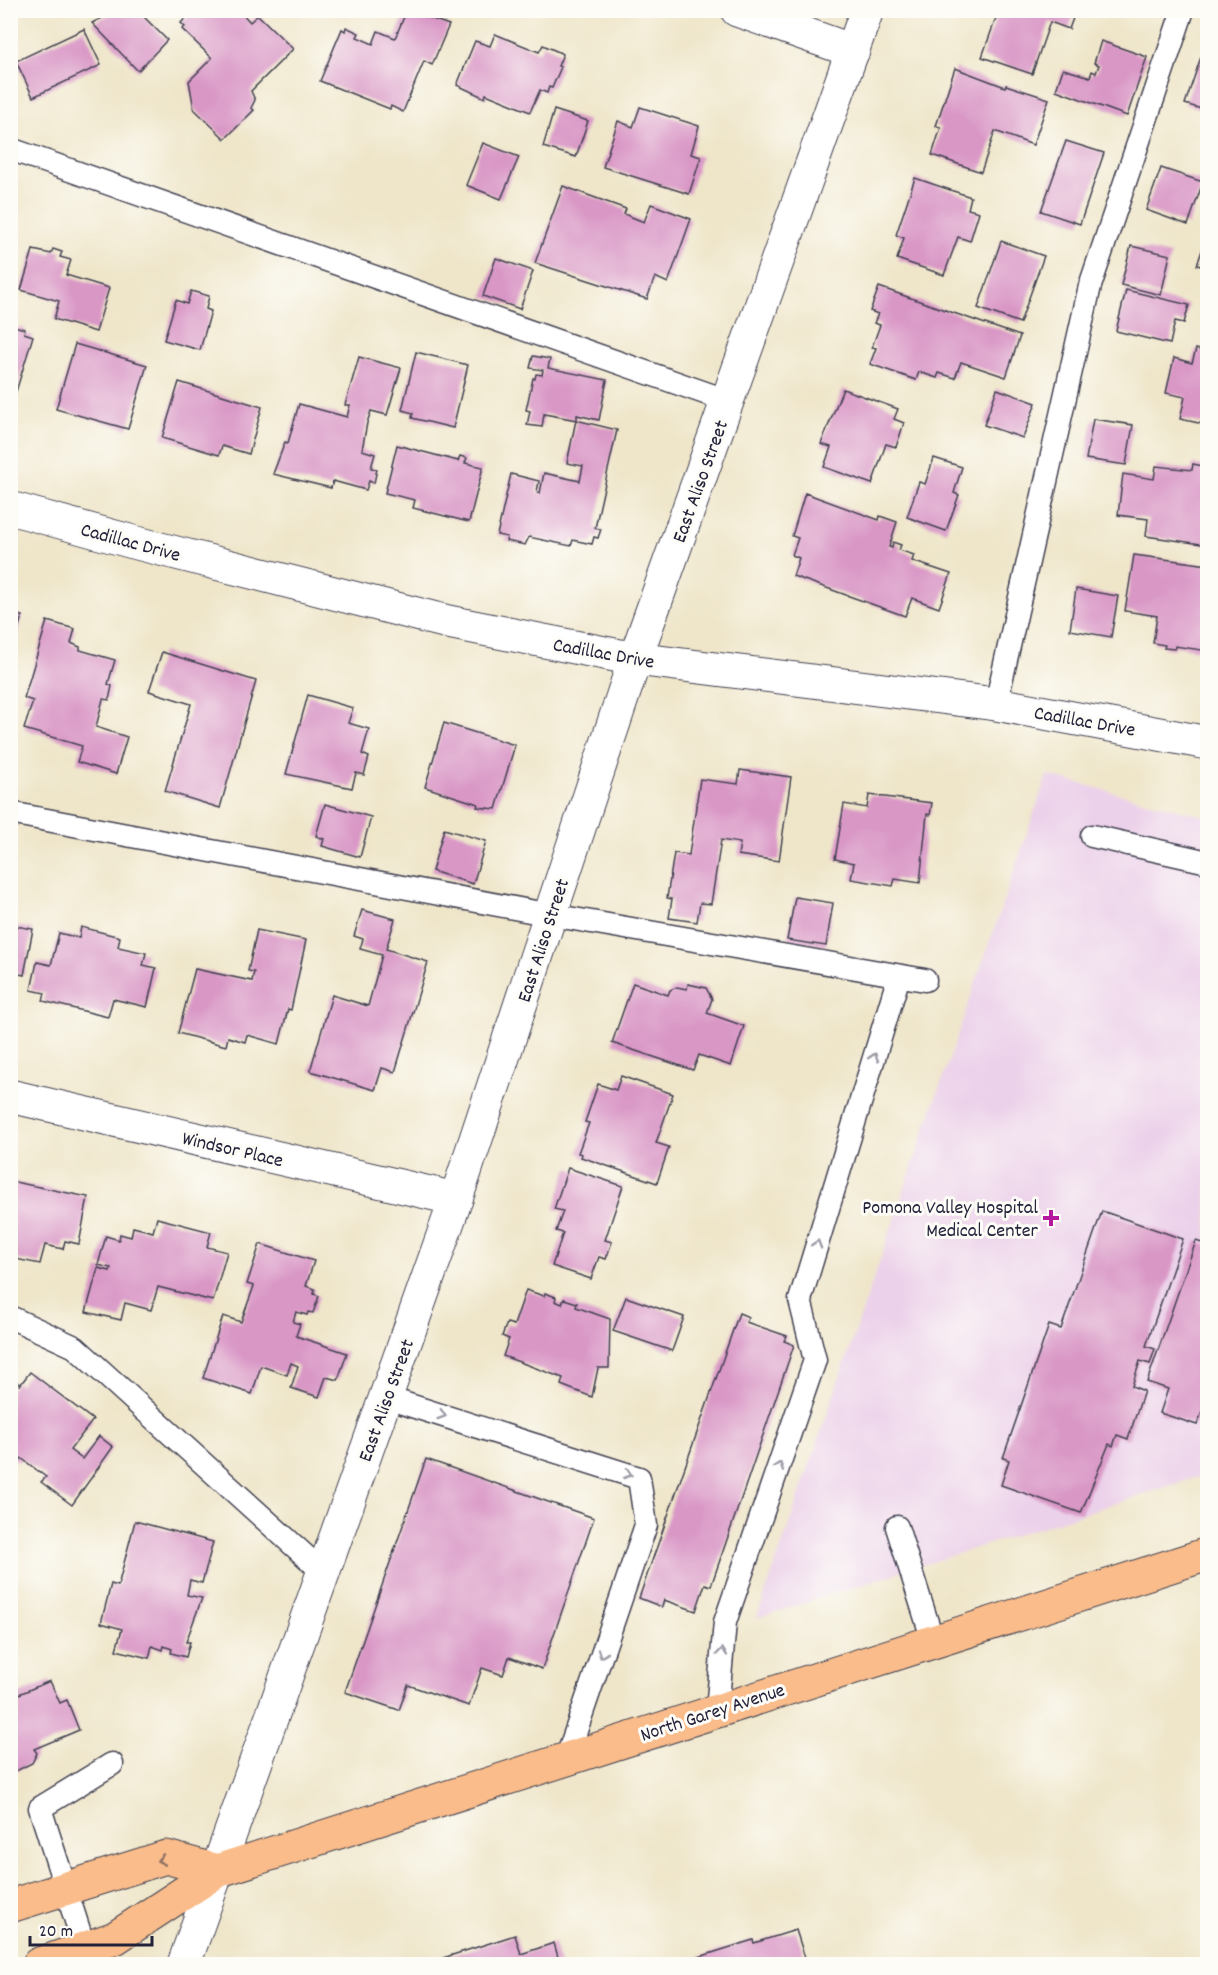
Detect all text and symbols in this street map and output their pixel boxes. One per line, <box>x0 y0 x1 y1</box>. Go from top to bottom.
street label: East Aliso Street <box>667 417 737 547</box>
street label: Cadillac Drive <box>77 517 183 571</box>
street label: Cadillac Drive <box>551 632 657 678</box>
street label: Cadillac Drive <box>1032 700 1138 746</box>
street label: East Aliso Street <box>512 875 578 1006</box>
one-way arrow <box>867 1052 879 1063</box>
street label: Windsor Place <box>179 1126 286 1176</box>
place label: Pomona Valley Hospital Medical Center <box>862 1195 1039 1246</box>
marker: Pomona Valley Hospital Medical Center <box>1042 1209 1060 1227</box>
one-way arrow <box>810 1239 822 1250</box>
street label: East Aliso Street <box>353 1336 423 1466</box>
one-way arrow <box>436 1408 447 1421</box>
one-way arrow <box>771 1461 784 1472</box>
one-way arrow <box>622 1467 633 1480</box>
one-way arrow <box>715 1647 728 1656</box>
one-way arrow <box>597 1648 610 1659</box>
street label: North Garey Avenue <box>637 1677 789 1750</box>
one-way arrow <box>156 1853 166 1866</box>
scale bar <box>30 1909 152 1947</box>
text: 20 m <box>39 1920 73 1945</box>

